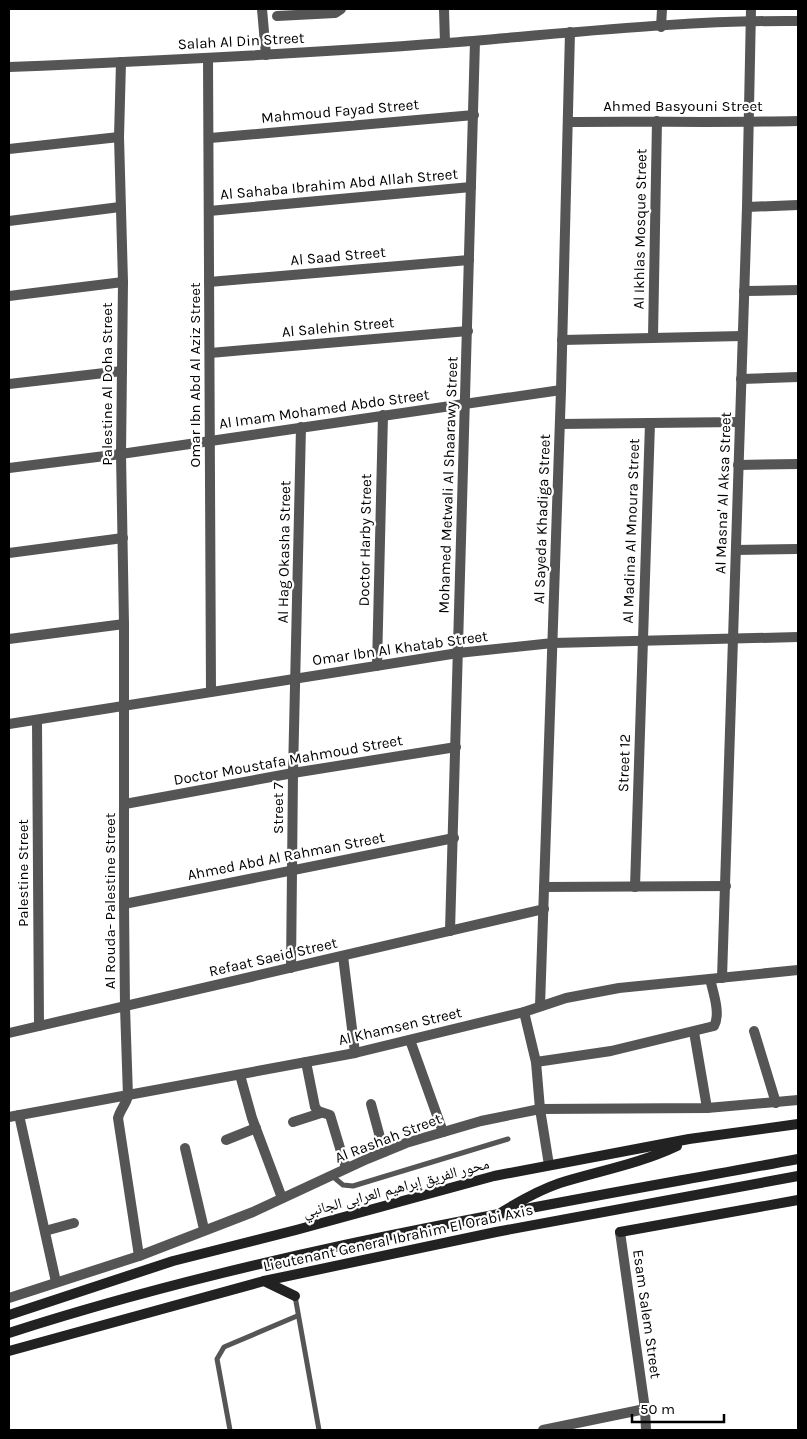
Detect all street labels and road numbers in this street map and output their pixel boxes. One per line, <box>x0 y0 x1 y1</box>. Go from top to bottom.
street label: Salah Al Din Street <box>177 29 305 53</box>
street label: Mahmoud Fayad Street <box>260 95 420 127</box>
street label: Ahmed Basyouni Street <box>603 97 763 115</box>
street label: Al Ikhlas Mosque Street <box>630 148 650 310</box>
street label: Al Sahaba Ibrahim Abd Allah Street <box>219 165 459 203</box>
street label: Al Saad Street <box>290 243 387 269</box>
street label: Omar Ibn Abd Al Aziz Street <box>186 282 204 468</box>
street label: Palestine Al Doha Street <box>98 302 116 466</box>
street label: Al Salehin Street <box>281 313 395 341</box>
street label: Mohamed Metwali Al Shaarawy Street <box>435 356 461 614</box>
street label: Al Imam Mohamed Abdo Street <box>218 385 431 433</box>
street label: Al Masna' Al Aksa Street <box>711 411 735 574</box>
street label: Al Sayeda Khadiga Street <box>530 433 554 604</box>
street label: Al Madina Al Mnoura Street <box>619 438 643 624</box>
street label: Doctor Harby Street <box>355 473 375 607</box>
street label: Al Hag Okasha Street <box>274 480 294 624</box>
street label: Omar Ibn Al Khatab Street <box>311 627 489 669</box>
street label: Doctor Moustafa Mahmoud Street <box>172 731 404 789</box>
street label: Street 12 <box>614 734 634 792</box>
street label: Street 7 <box>269 782 287 834</box>
street label: Al Rouda- Palestine Street <box>101 812 119 989</box>
street label: Palestine Street <box>14 819 32 927</box>
street label: Ahmed Abd Al Rahman Street <box>186 828 387 884</box>
street label: Refaat Saeid Street <box>207 933 339 980</box>
street label: Al Khamsen Street <box>336 1003 464 1049</box>
street label: Al Rashah Street <box>332 1109 444 1167</box>
street label: محور الفريق إبراهيم العرابى الجانبي <box>301 1154 492 1224</box>
street label: Lieutenant General Ibrahim El Orabi Axis <box>261 1201 535 1275</box>
street label: Esam Salem Street <box>629 1248 665 1380</box>

